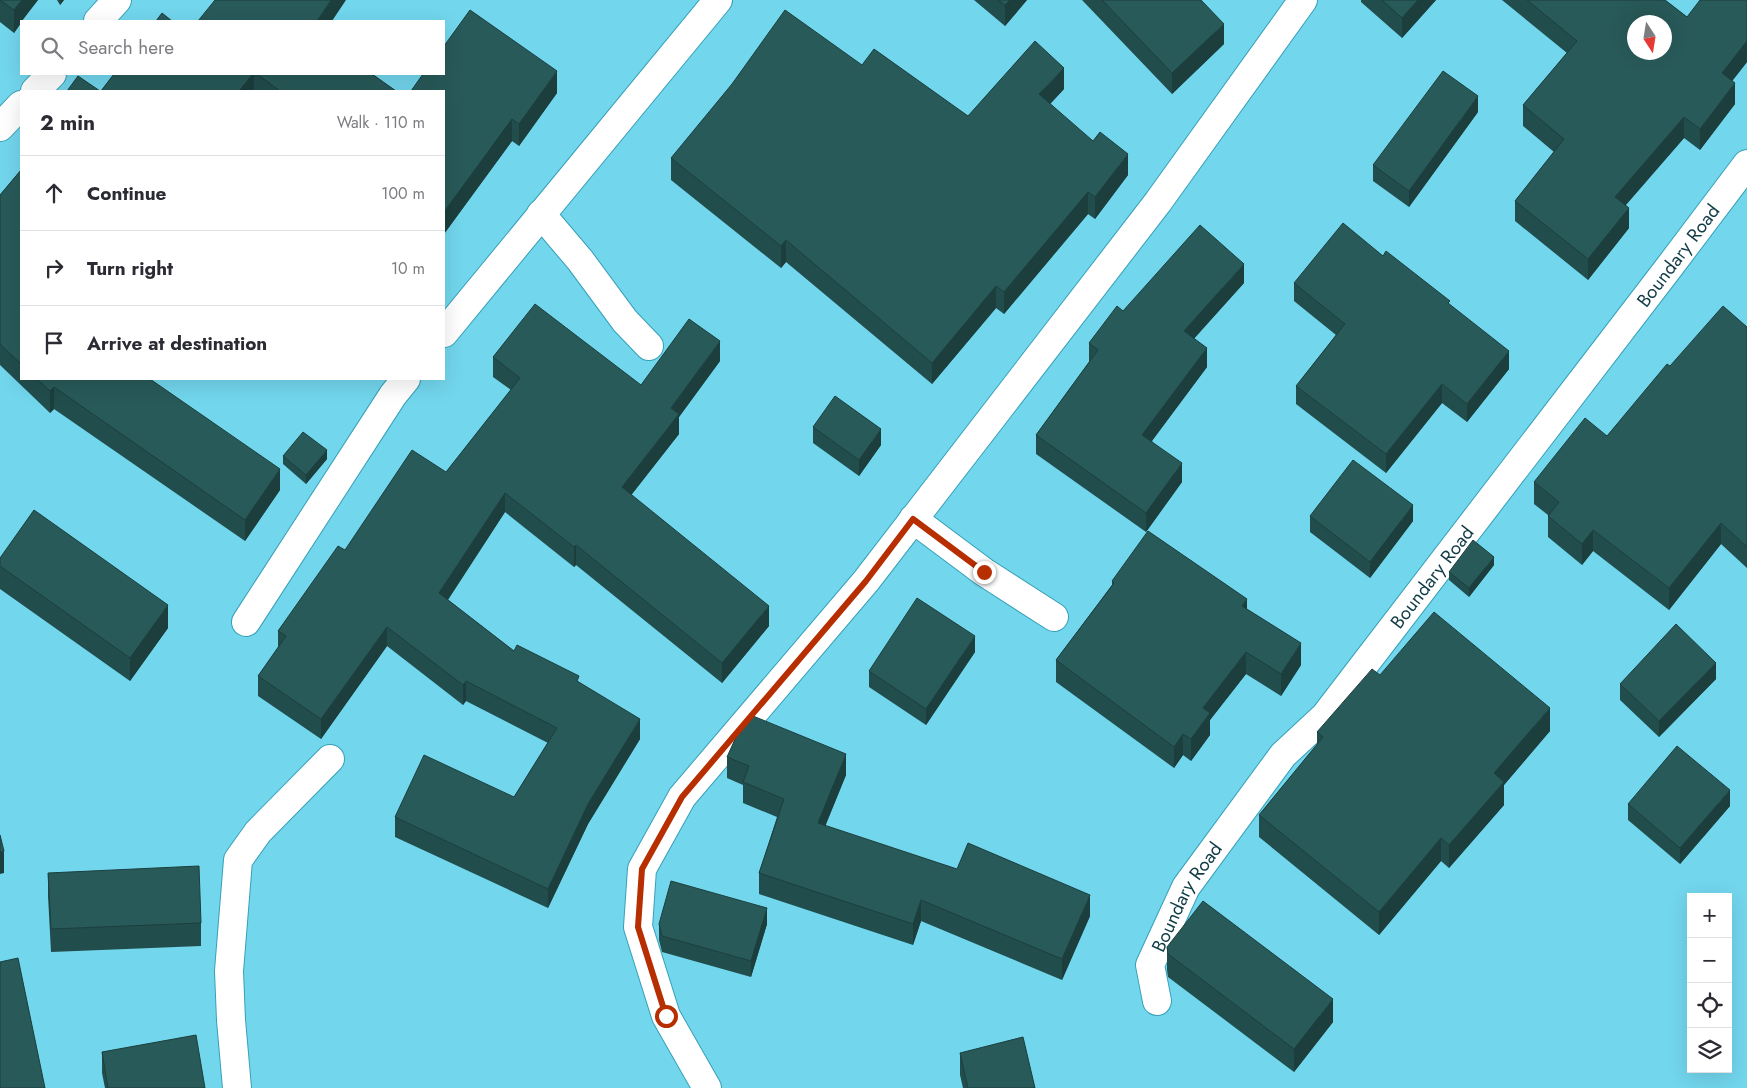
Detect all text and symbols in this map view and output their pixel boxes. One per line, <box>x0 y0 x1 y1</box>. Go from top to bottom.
north arrow <box>1627 15 1672 60</box>
search box <box>20 20 445 75</box>
icon: search <box>38 34 66 62</box>
text: Search here <box>78 34 174 61</box>
text: 2 min <box>40 108 95 138</box>
text: Walk · 110 m <box>337 111 425 134</box>
icon: ahead <box>40 179 68 207</box>
text: Continue <box>87 180 166 207</box>
text: 100 m <box>381 182 425 205</box>
street label: Boundary Road <box>1630 198 1726 313</box>
icon: right <box>40 254 68 282</box>
text: Turn right <box>87 255 173 282</box>
text: 10 m <box>391 257 425 280</box>
icon: arrive <box>40 329 68 357</box>
text: Arrive at destination <box>87 330 267 357</box>
street label: Boundary Road <box>1384 520 1480 634</box>
route end <box>973 561 996 584</box>
street label: Boundary Road <box>1145 837 1229 957</box>
map controls <box>1687 893 1732 1073</box>
button: + <box>1687 893 1732 938</box>
button: − <box>1687 938 1732 983</box>
button: locate <box>1687 983 1732 1028</box>
route start <box>655 1005 678 1028</box>
button: layers <box>1687 1028 1732 1073</box>

